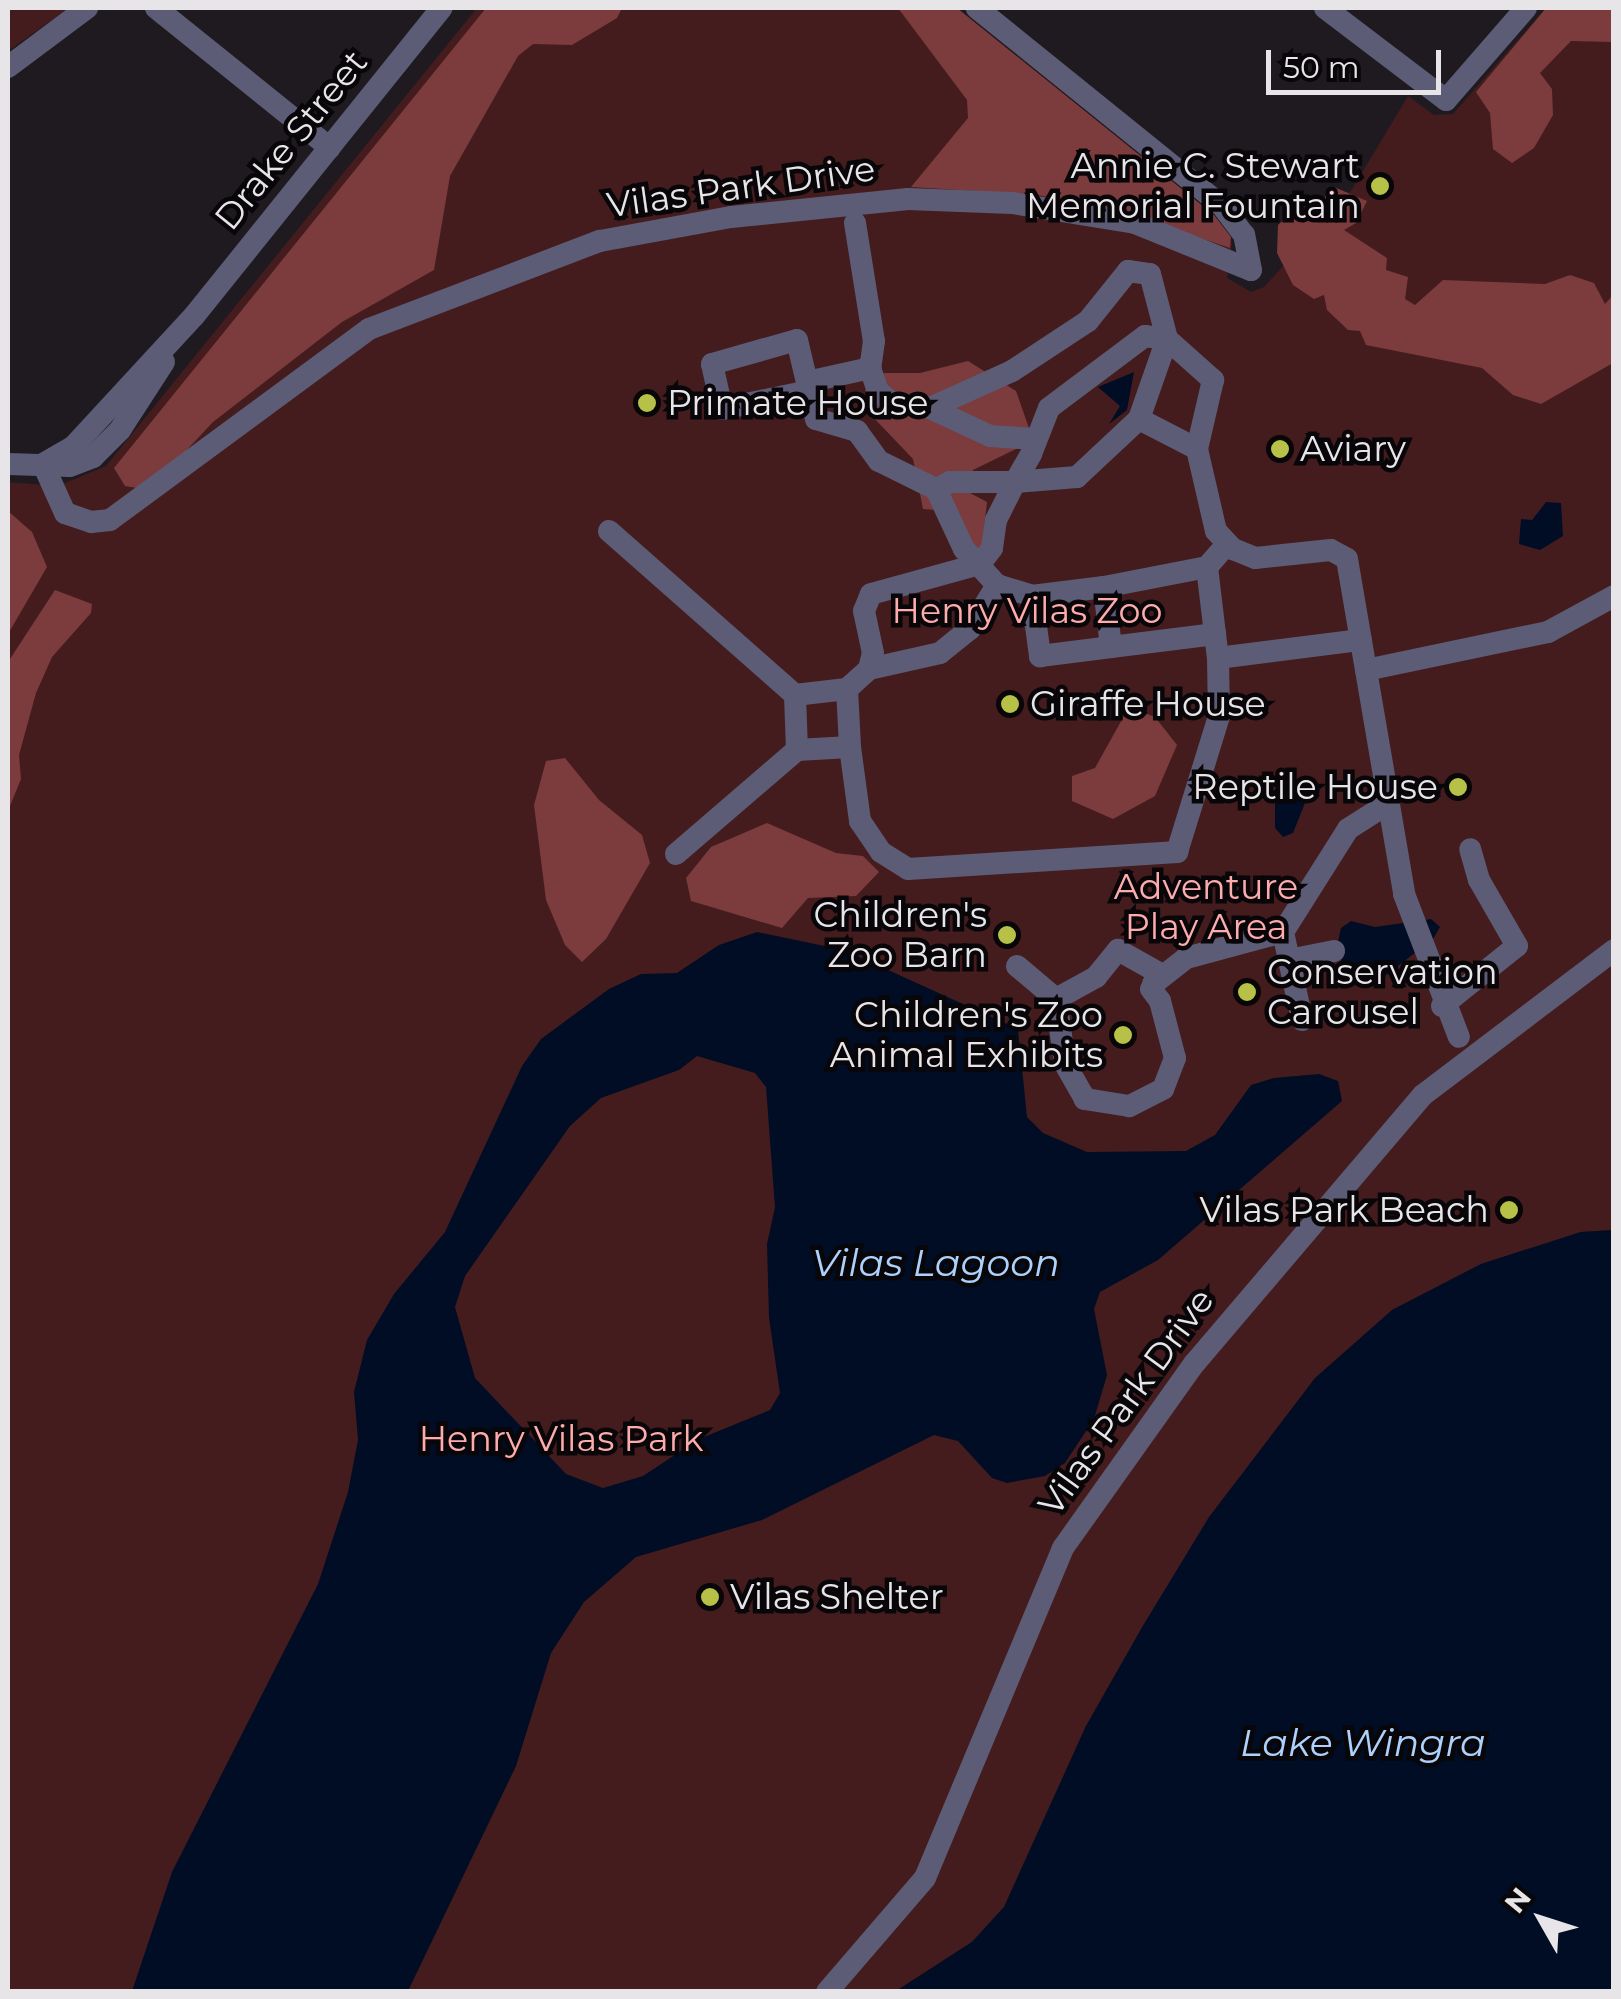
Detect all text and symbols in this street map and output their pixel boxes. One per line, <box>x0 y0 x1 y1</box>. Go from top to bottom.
scale bar <box>1271 30 1446 92</box>
street label: Drake Street <box>206 42 376 238</box>
text: 50 m <box>1283 49 1360 86</box>
place label: Annie C. Stewart Memorial Fountain <box>1026 145 1360 227</box>
street label: Vilas Park Drive <box>604 147 878 227</box>
marker: Annie C. Stewart Memorial Fountain <box>1369 175 1391 197</box>
place label: Primate House <box>667 382 928 424</box>
marker: Primate House <box>636 392 658 414</box>
place label: Aviary <box>1300 428 1406 470</box>
marker: Aviary <box>1269 438 1291 460</box>
park label: Henry Vilas Zoo <box>892 590 1162 632</box>
place label: Giraffe House <box>1030 683 1266 725</box>
marker: Giraffe House <box>999 693 1021 715</box>
place label: Reptile House <box>1192 766 1438 808</box>
marker: Reptile House <box>1447 776 1469 798</box>
park label: Adventure Play Area <box>1114 866 1298 948</box>
place label: Children's Zoo Barn <box>813 894 987 976</box>
marker: Children's Zoo Barn <box>996 924 1018 946</box>
place label: Conservation Carousel <box>1267 951 1498 1033</box>
marker: Conservation Carousel <box>1236 981 1258 1003</box>
place label: Children's Zoo Animal Exhibits <box>830 994 1103 1076</box>
marker: Children's Zoo Animal Exhibits <box>1112 1024 1134 1046</box>
place label: Vilas Park Beach <box>1200 1189 1489 1231</box>
marker: Vilas Park Beach <box>1498 1199 1520 1221</box>
water label: Vilas Lagoon <box>812 1240 1060 1286</box>
street label: Vilas Park Drive <box>1030 1280 1222 1524</box>
park label: Henry Vilas Park <box>419 1418 703 1460</box>
place label: Vilas Shelter <box>730 1576 944 1618</box>
marker: Vilas Shelter <box>699 1586 721 1608</box>
water label: Lake Wingra <box>1240 1720 1486 1766</box>
north arrow <box>1491 1869 1591 1969</box>
text: N <box>1497 1881 1538 1920</box>

